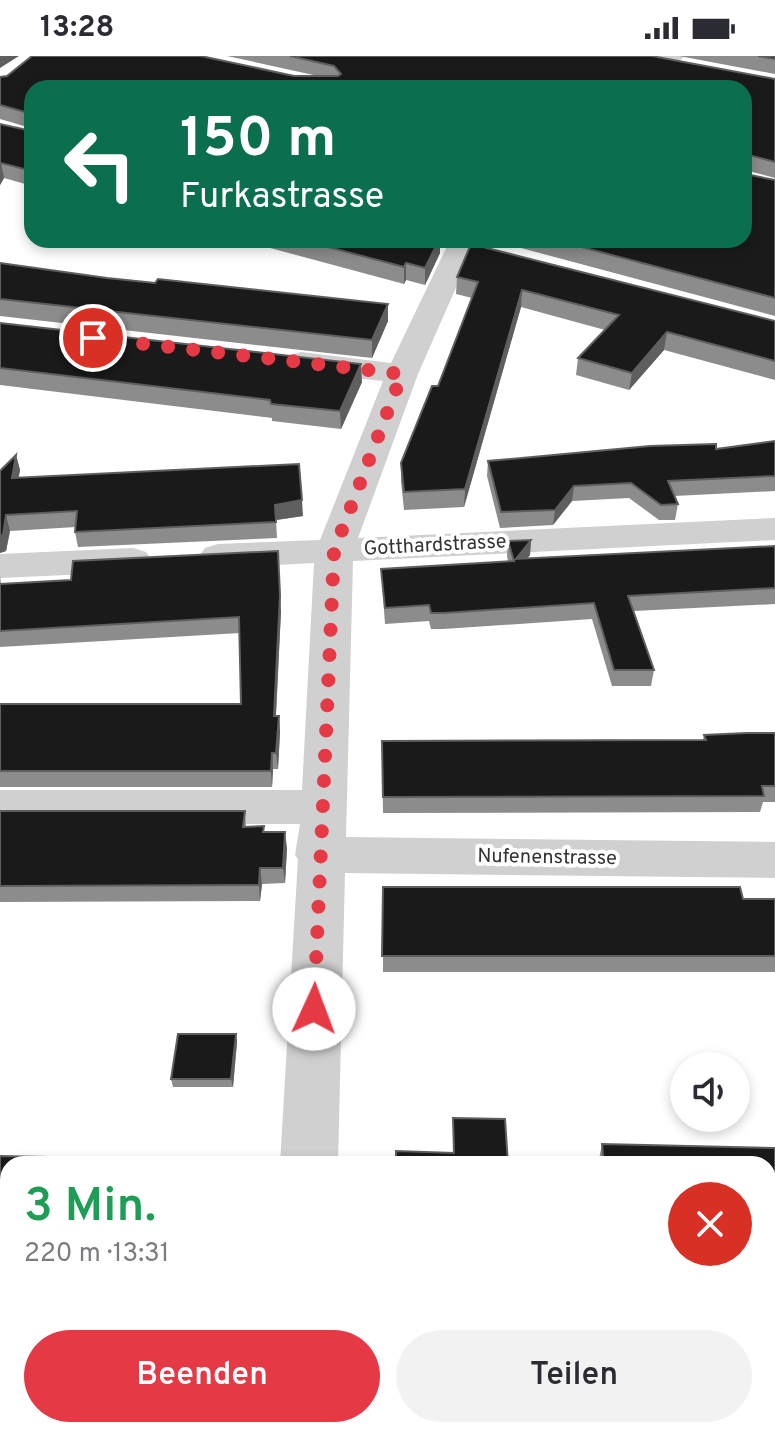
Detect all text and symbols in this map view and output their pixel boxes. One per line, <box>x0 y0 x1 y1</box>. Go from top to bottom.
text: 13:28 <box>40 10 115 47</box>
text: 150 m <box>180 106 336 176</box>
icon: left <box>48 112 152 216</box>
text: Furkastrasse <box>180 175 384 221</box>
pin <box>59 304 127 372</box>
icon: arrive <box>71 316 115 360</box>
street label: Gotthardstrasse <box>363 529 507 563</box>
street label: Nufenenstrasse <box>477 844 617 872</box>
position arrow <box>272 967 356 1051</box>
map controls <box>670 1052 750 1132</box>
button: sound <box>670 1052 750 1132</box>
text: 3 Min. <box>24 1178 156 1238</box>
button: close <box>668 1182 752 1266</box>
text: 220 m · 13:31 <box>24 1238 169 1271</box>
button: Beenden <box>24 1330 380 1422</box>
button: Teilen <box>396 1330 752 1422</box>

